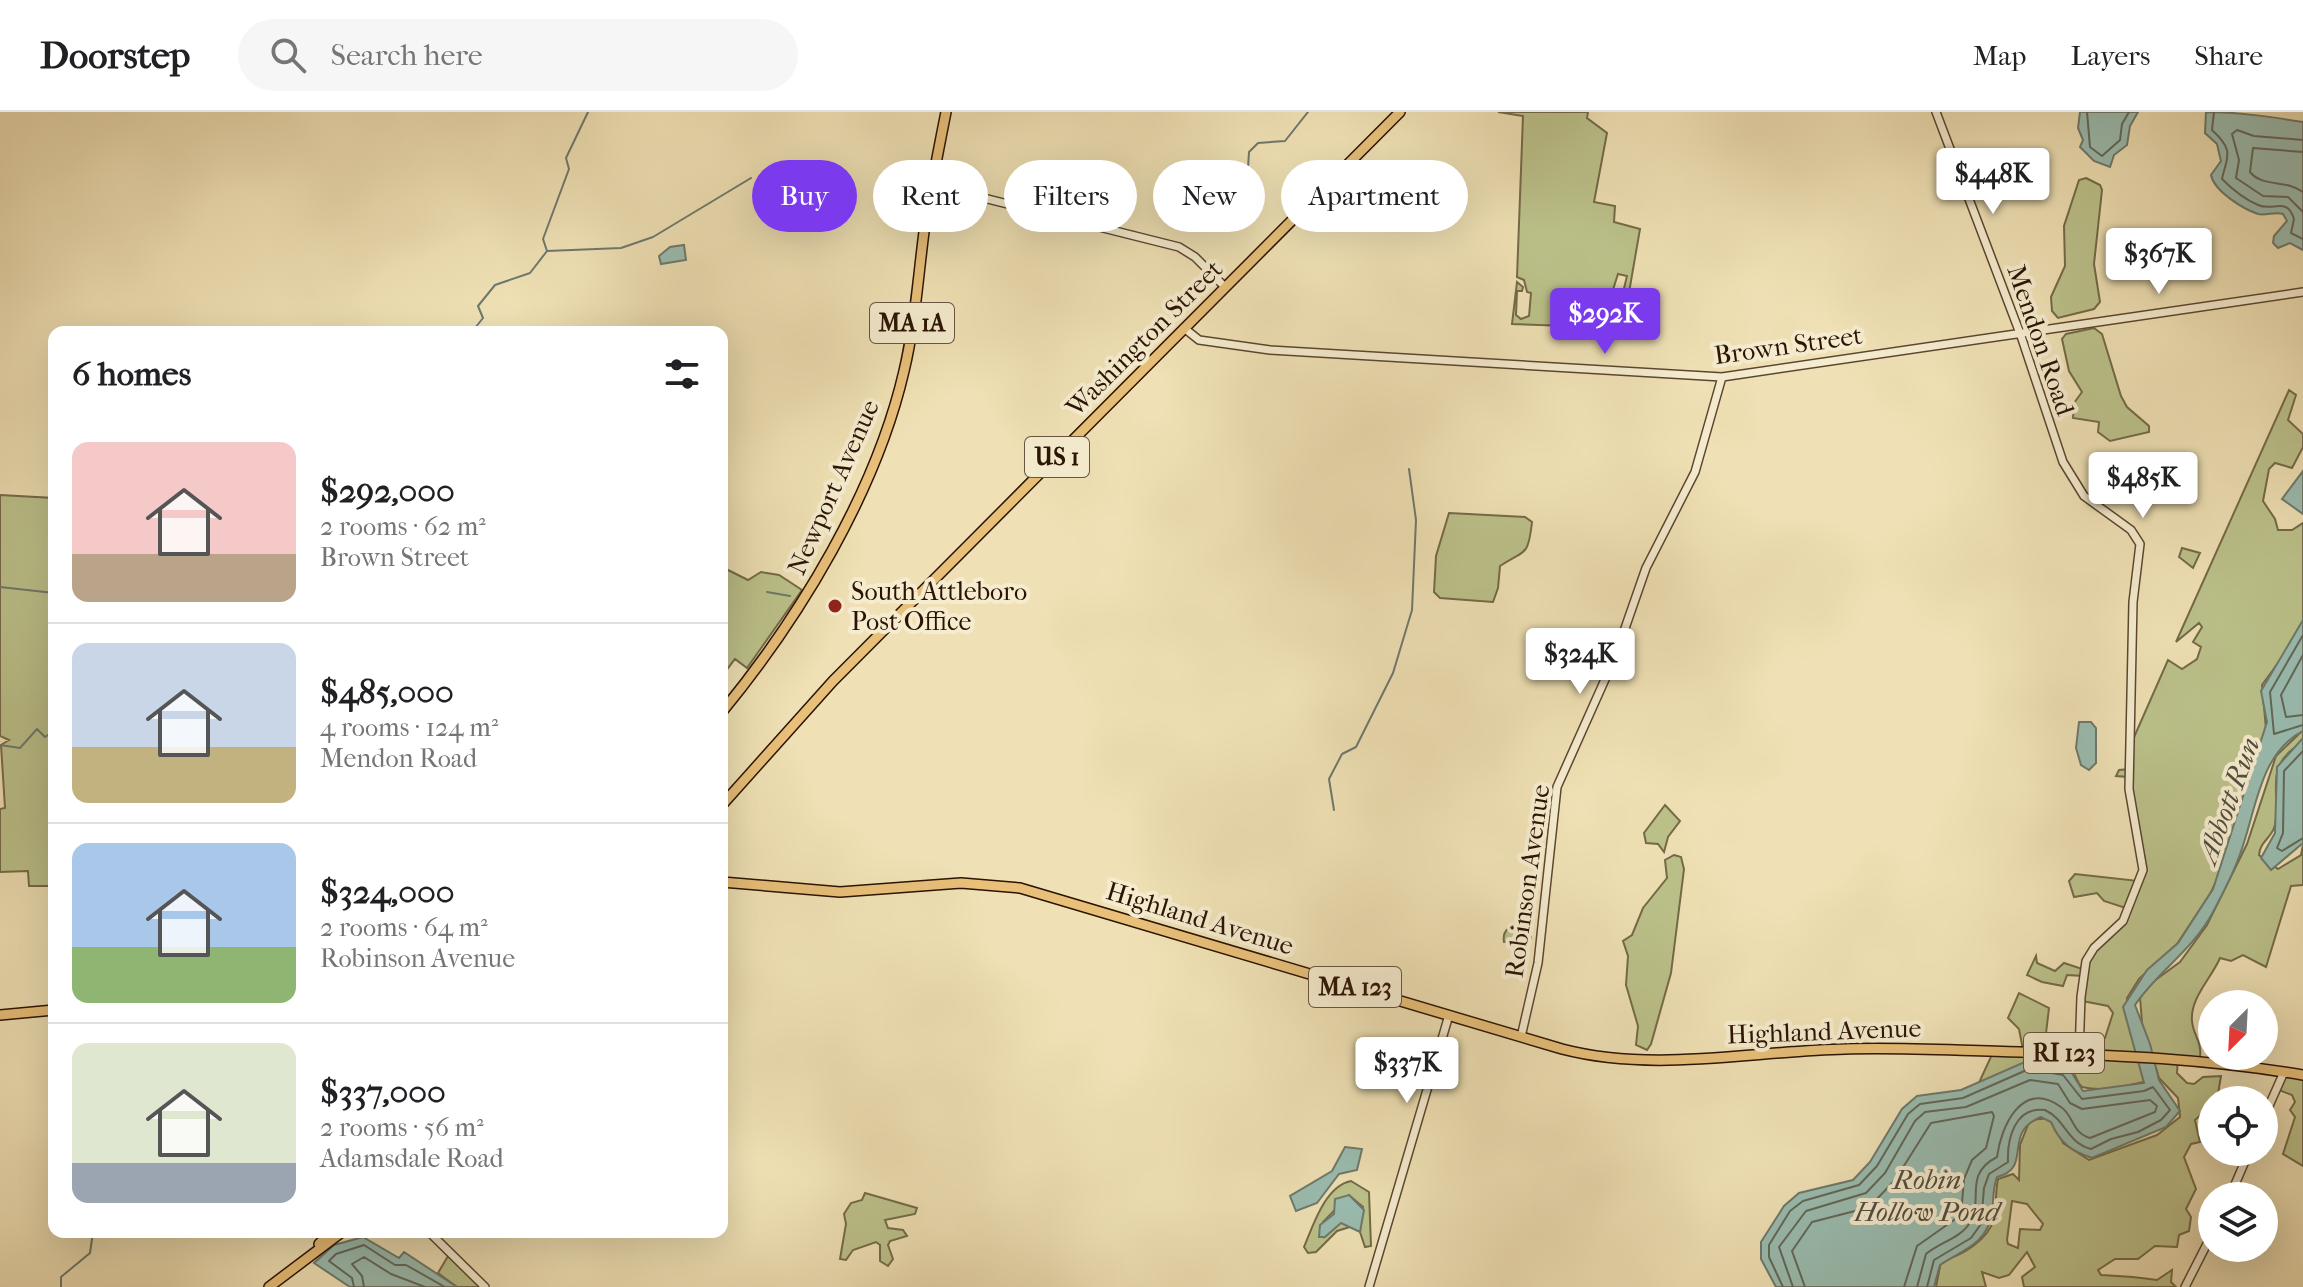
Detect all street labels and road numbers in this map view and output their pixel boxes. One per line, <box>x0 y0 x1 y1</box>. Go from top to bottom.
street label: Washington Street <box>1059 253 1230 424</box>
street label: Mendon Road <box>2000 261 2081 420</box>
road number: MA 1A <box>870 303 954 343</box>
street label: Brown Street <box>1712 320 1865 371</box>
street label: Newport Avenue <box>781 395 886 580</box>
road number: US 1 <box>1025 437 1089 477</box>
street label: Robinson Avenue <box>1499 782 1556 980</box>
street label: Highland Avenue <box>1102 875 1298 962</box>
road number: MA 123 <box>1309 967 1401 1007</box>
street label: Highland Avenue <box>1726 1013 1922 1050</box>
road number: RI 123 <box>2024 1033 2104 1073</box>

